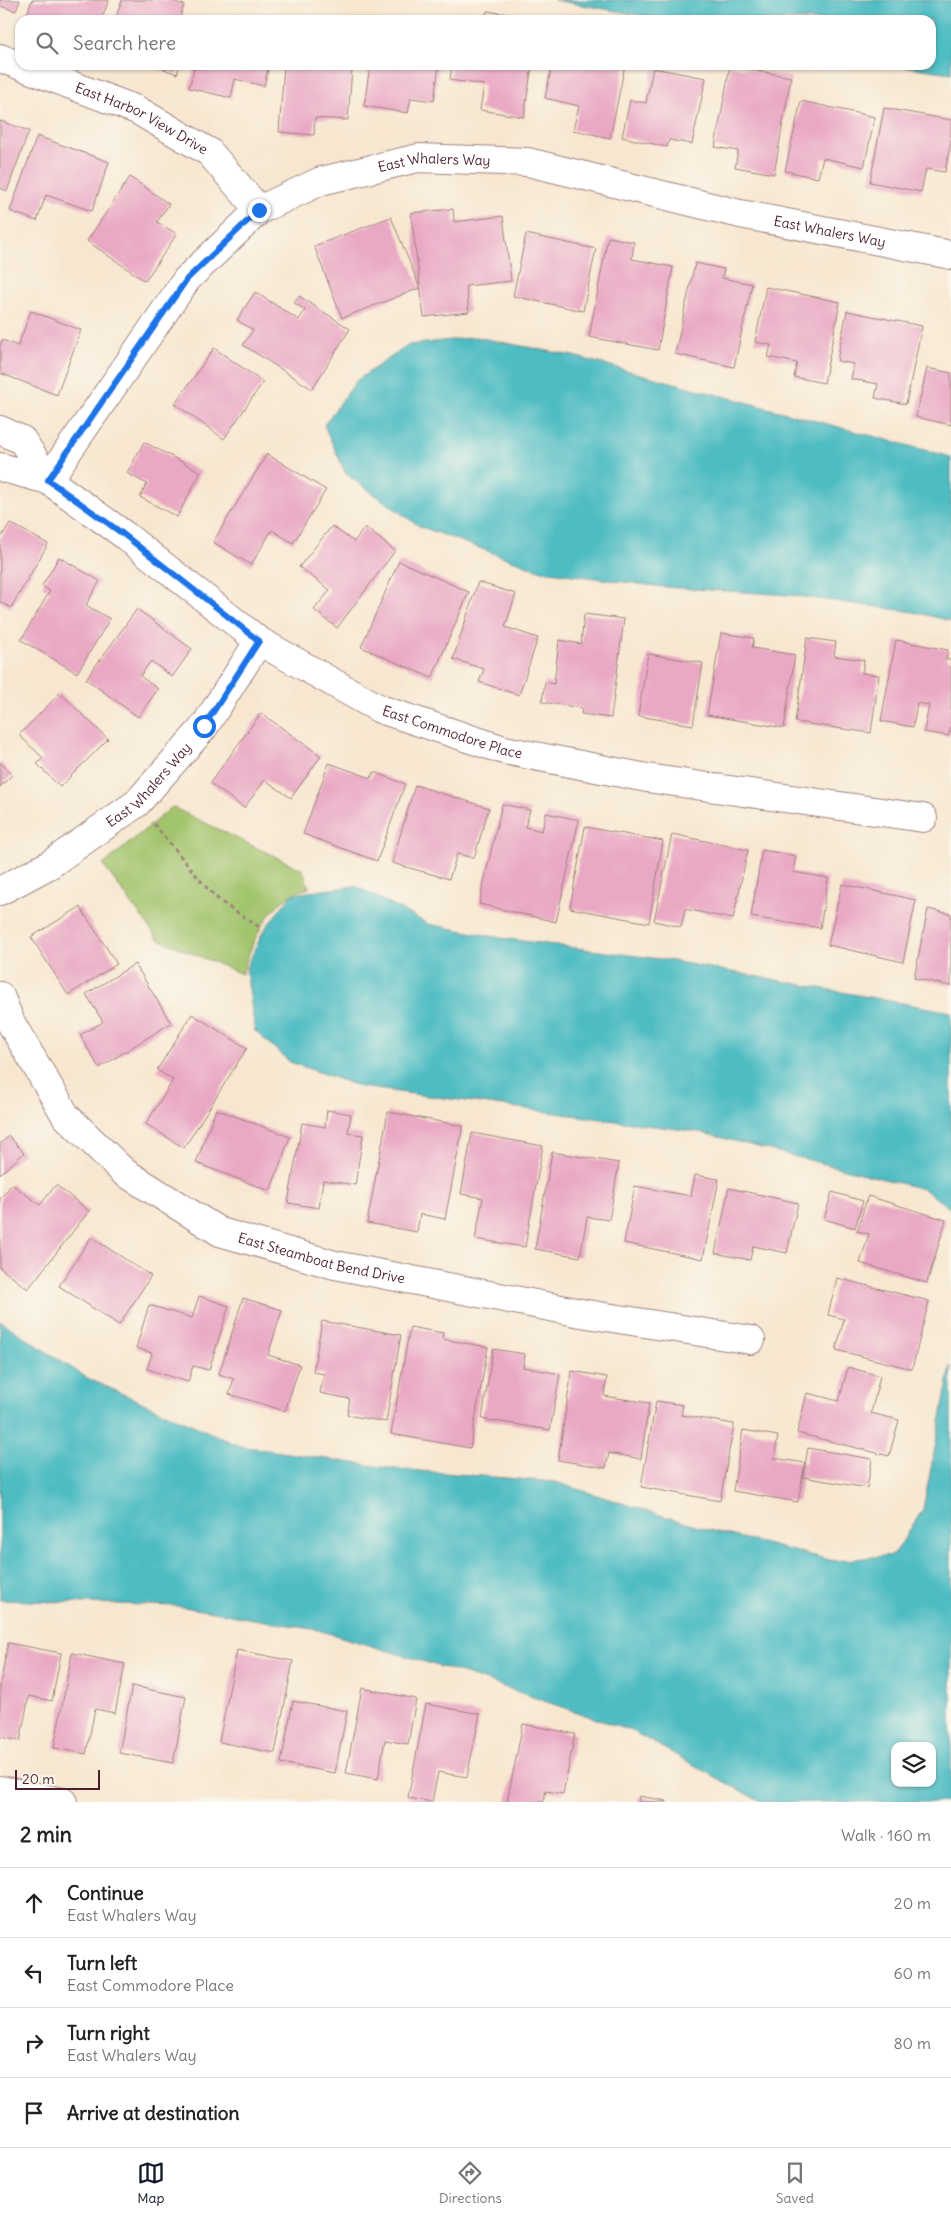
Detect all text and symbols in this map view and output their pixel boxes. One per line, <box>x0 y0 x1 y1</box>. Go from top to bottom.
search box <box>15 15 936 70</box>
icon: search <box>33 29 61 57</box>
text: Search here <box>73 31 176 55</box>
street label: East Harbor View Drive <box>73 78 211 158</box>
street label: East Whalers Way <box>376 149 491 176</box>
route end <box>248 199 271 222</box>
street label: East Whalers Way <box>772 212 887 251</box>
street label: East Commodore Place <box>380 701 524 762</box>
route start <box>193 715 216 738</box>
street label: East Whalers Way <box>102 739 195 831</box>
street label: East Steamboat Bend Drive <box>236 1229 407 1287</box>
map controls <box>891 1742 936 1787</box>
button: layers <box>891 1742 936 1787</box>
scale bar <box>15 1767 100 1790</box>
text: 20 m <box>22 1770 55 1788</box>
text: 2 min <box>20 1821 72 1848</box>
text: Walk · 160 m <box>841 1825 931 1845</box>
text: Continue <box>67 1881 144 1905</box>
icon: ahead <box>20 1889 48 1917</box>
text: 20 m <box>894 1893 931 1913</box>
text: East Whalers Way <box>67 1905 197 1925</box>
text: Turn left <box>67 1951 137 1975</box>
icon: left <box>20 1959 48 1987</box>
text: 60 m <box>893 1963 931 1983</box>
text: East Commodore Place <box>67 1975 234 1995</box>
text: Turn right <box>67 2021 150 2045</box>
icon: right <box>20 2029 48 2057</box>
text: 80 m <box>893 2033 931 2053</box>
text: East Whalers Way <box>67 2045 197 2065</box>
icon: arrive <box>20 2099 48 2127</box>
text: Arrive at destination <box>67 2101 240 2125</box>
tab: Map <box>137 2159 165 2207</box>
tab: Directions <box>439 2159 502 2207</box>
tab: Saved <box>776 2159 814 2207</box>

